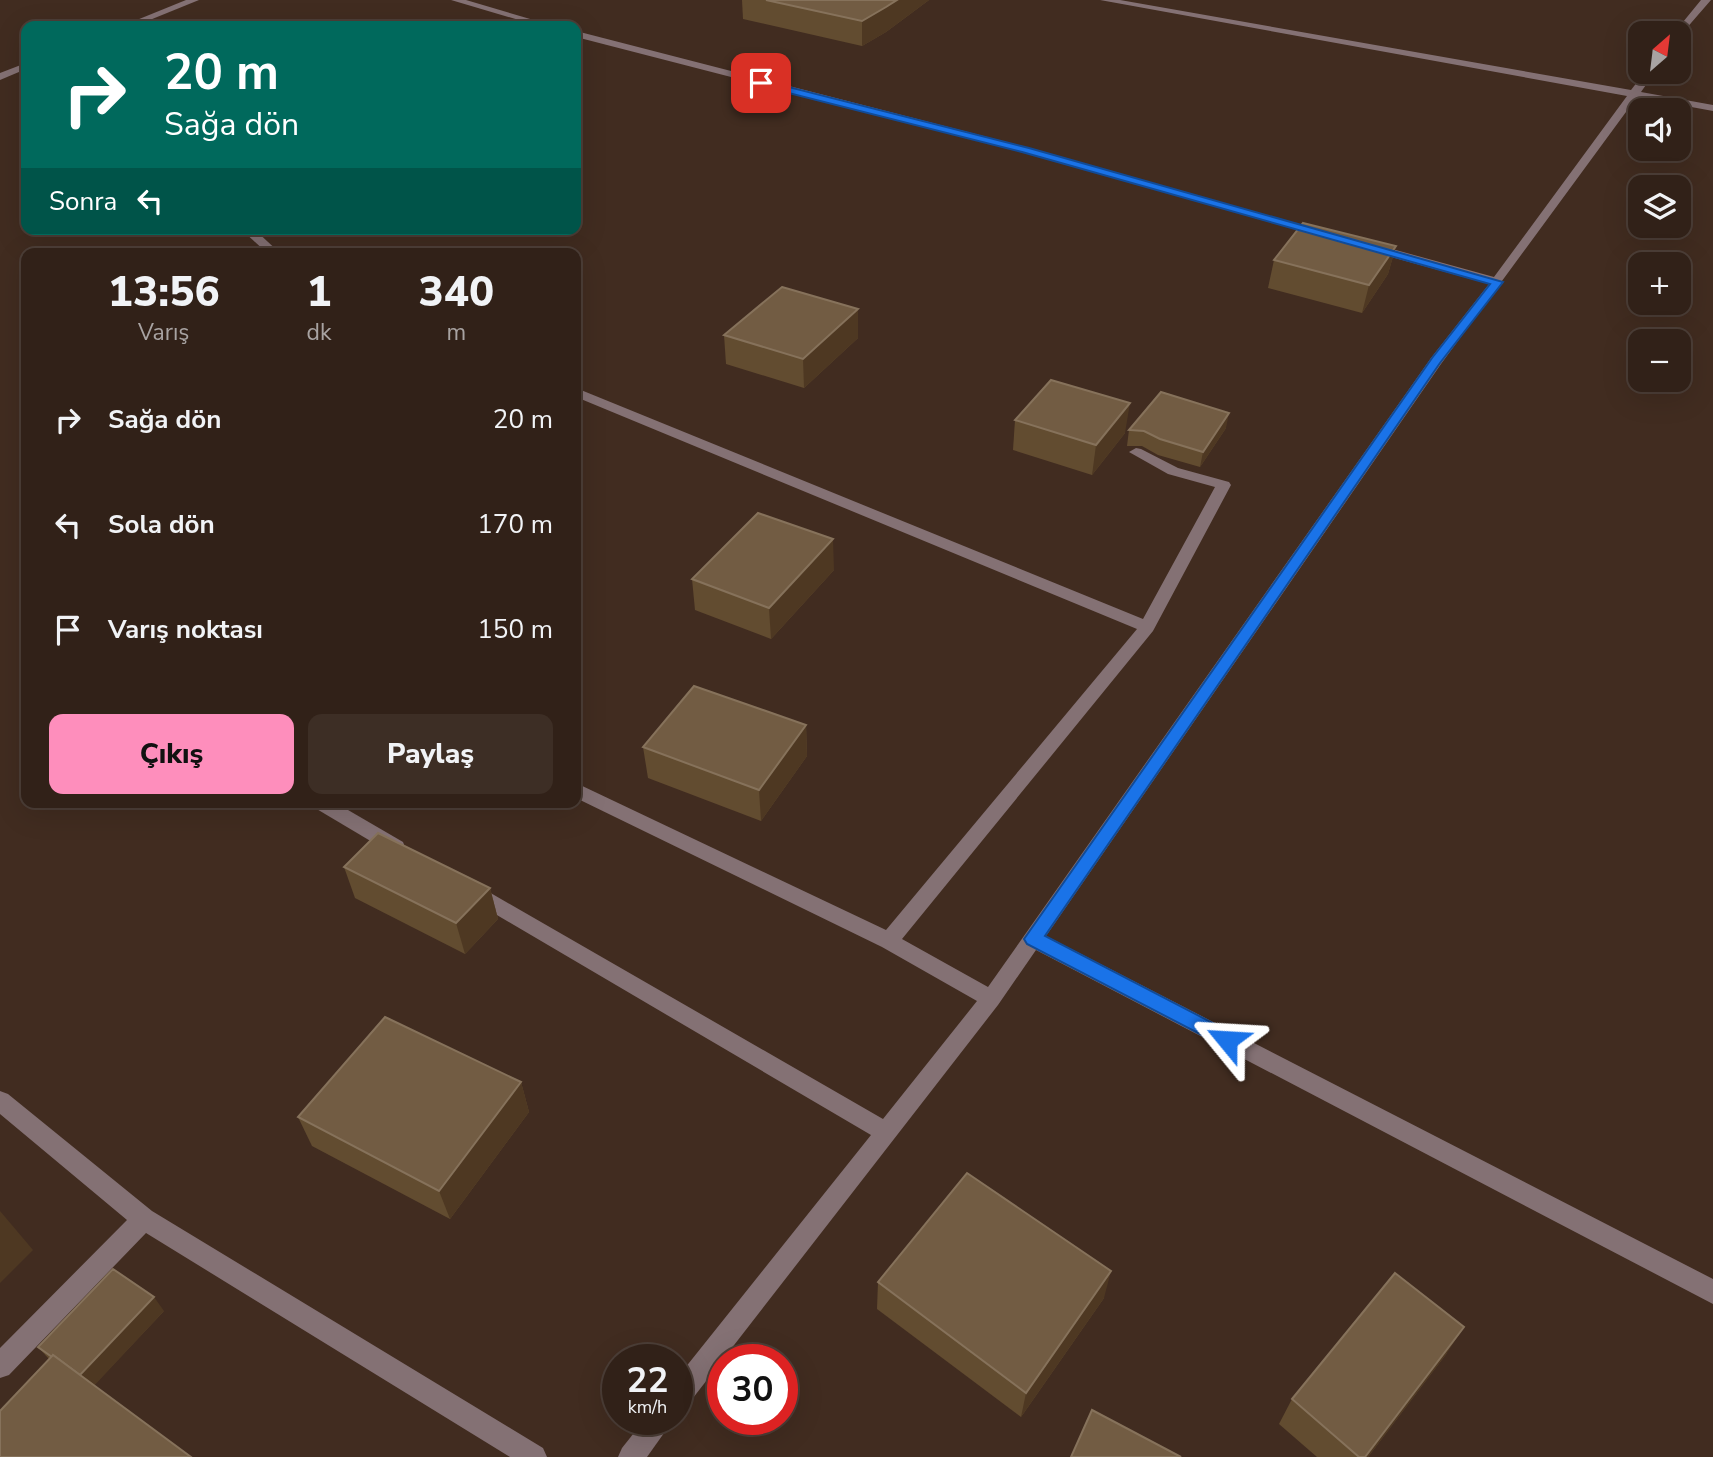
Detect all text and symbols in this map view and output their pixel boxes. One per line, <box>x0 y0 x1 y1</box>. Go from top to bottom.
north arrow <box>1628 21 1690 84</box>
map controls <box>1628 21 1691 392</box>
text: 20 m <box>164 39 279 106</box>
icon: right <box>49 49 140 140</box>
pin <box>731 53 791 113</box>
icon: arrive <box>742 64 780 102</box>
button: sound <box>1628 98 1691 161</box>
text: Sağa dön <box>164 103 299 146</box>
button: layers <box>1628 175 1691 238</box>
icon: left <box>131 182 169 220</box>
text: Sonra <box>49 184 117 219</box>
button: + <box>1628 252 1691 315</box>
text: 13:56 <box>108 264 220 321</box>
text: 1 <box>306 264 332 321</box>
text: 340 <box>419 264 494 321</box>
text: Varış <box>138 317 189 348</box>
text: dk <box>307 317 332 348</box>
text: m <box>446 317 466 348</box>
button: − <box>1628 329 1691 392</box>
icon: right <box>49 401 87 439</box>
text: Sağa dön <box>108 402 221 437</box>
text: 20 m <box>493 402 553 437</box>
icon: left <box>49 506 87 544</box>
text: Sola dön <box>108 507 215 542</box>
text: 170 m <box>477 507 553 542</box>
icon: arrive <box>49 611 87 649</box>
text: Varış noktası <box>108 612 263 647</box>
text: 150 m <box>477 612 553 647</box>
button: Çıkış <box>49 714 294 794</box>
button: Paylaş <box>308 714 553 794</box>
position arrow <box>1190 1003 1264 1077</box>
speed limit sign: 30 <box>707 1344 798 1435</box>
text: 22 <box>626 1357 669 1404</box>
text: km/h <box>628 1395 667 1419</box>

